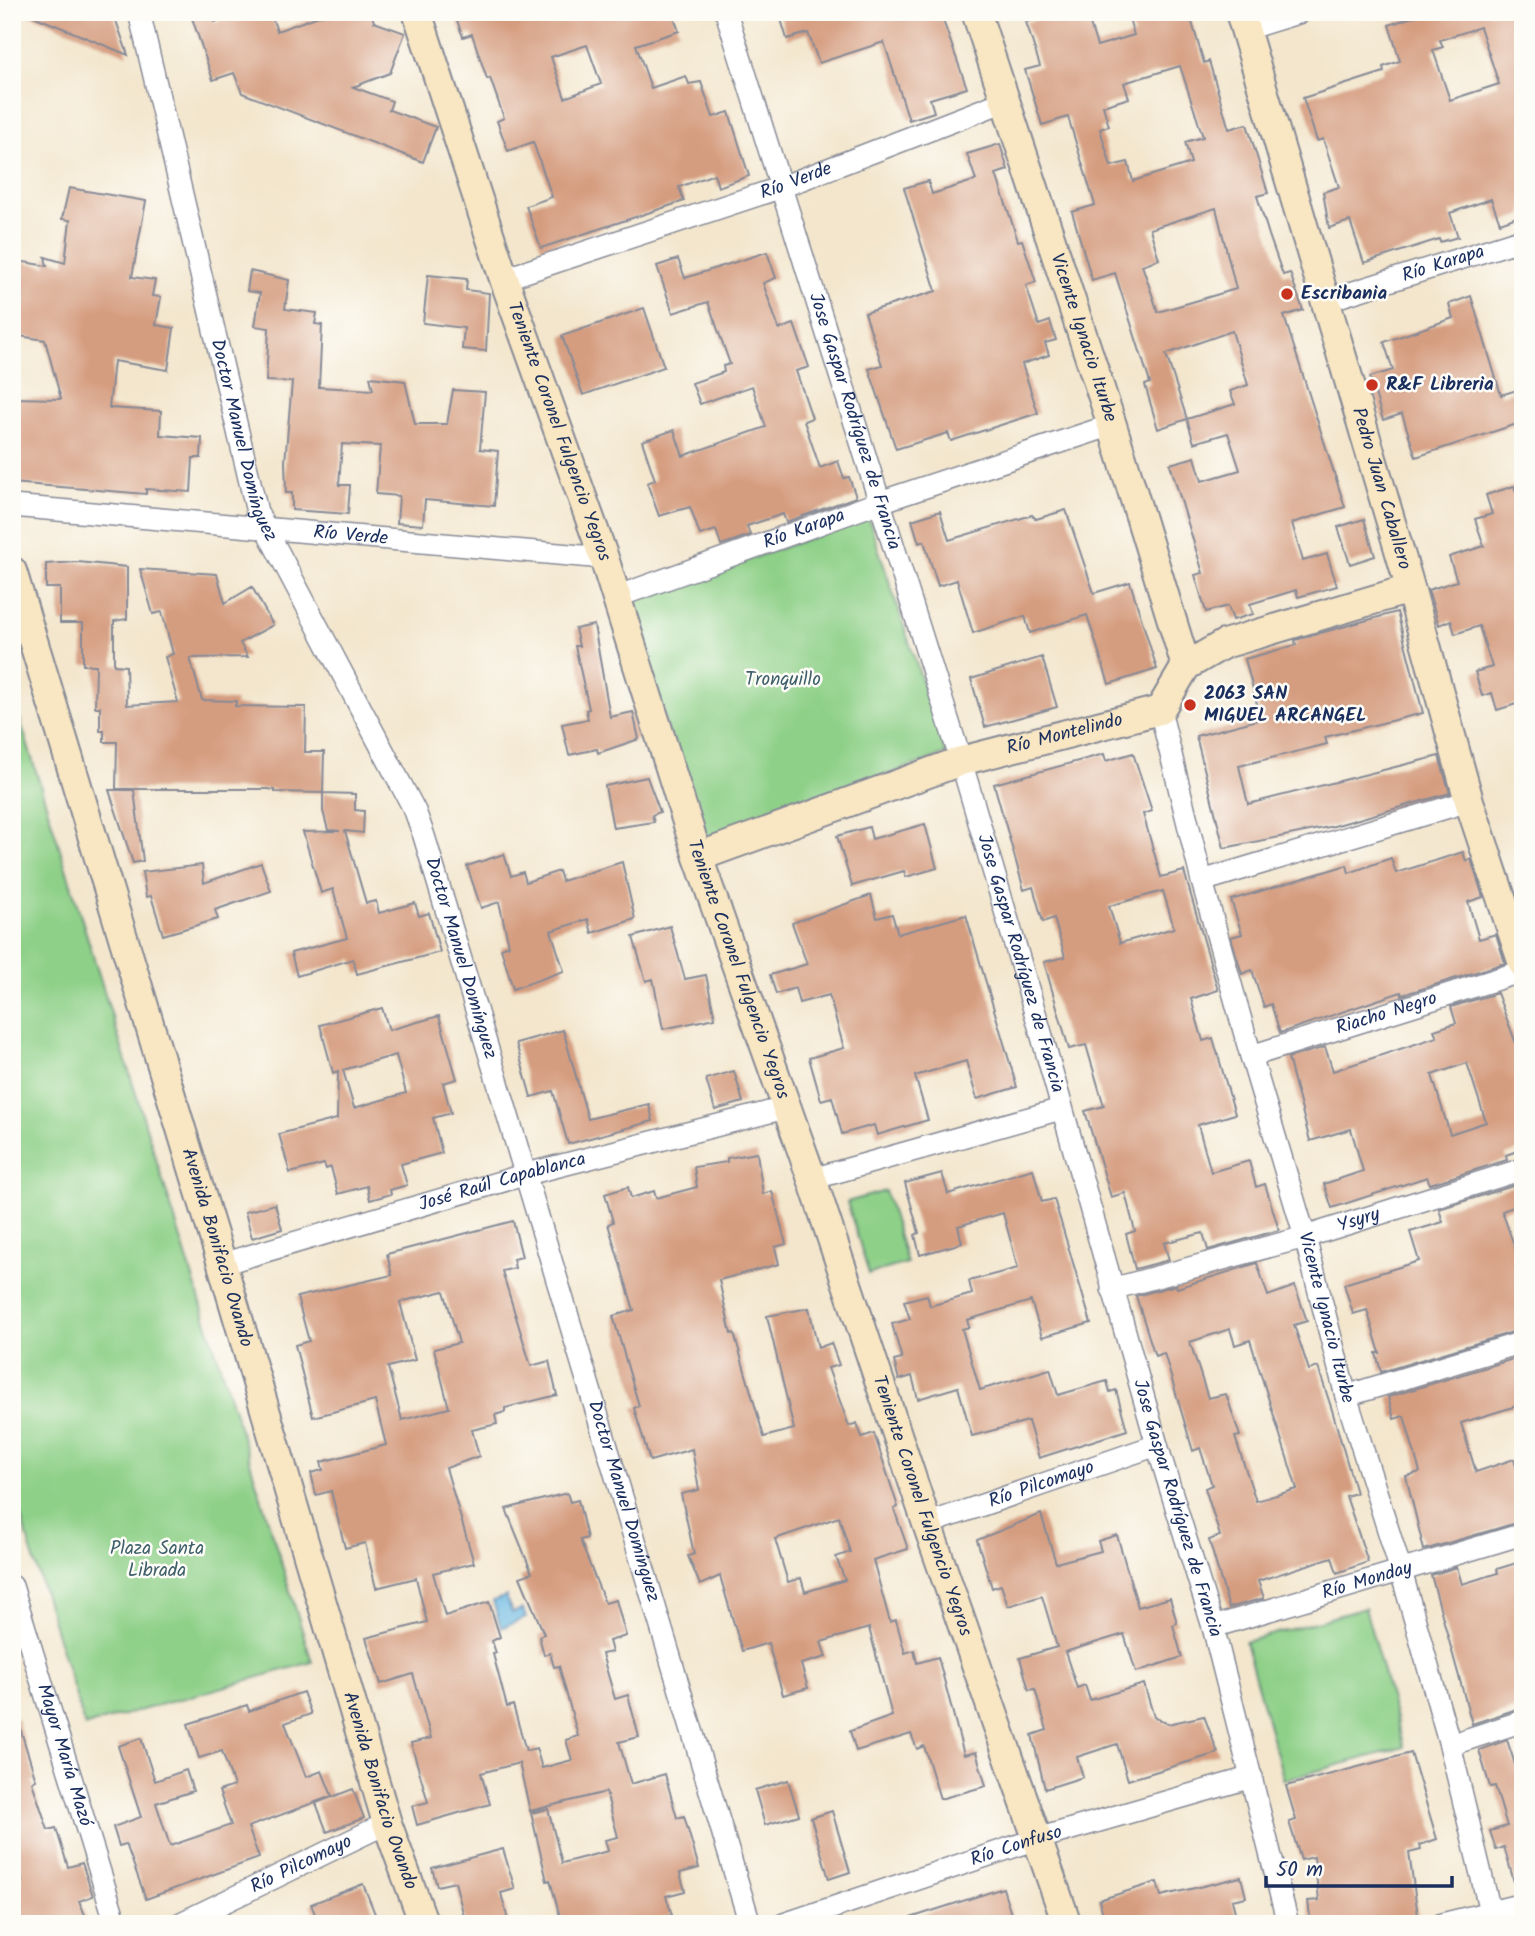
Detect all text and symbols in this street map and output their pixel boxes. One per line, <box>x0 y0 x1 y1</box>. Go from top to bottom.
street label: Río Verde <box>756 154 837 208</box>
street label: Río Karapa <box>1398 237 1489 291</box>
street label: Vicente Ignacio Iturbe <box>1042 250 1125 426</box>
place label: Escribania <box>1301 279 1387 309</box>
marker: Escribania <box>1279 286 1295 302</box>
street label: Jose Gaspar Rodríguez de Francia <box>800 289 909 554</box>
street label: Teniente Coronel Fulgencio Yegros <box>498 298 619 566</box>
street label: Doctor Manuel Domínguez <box>202 336 285 547</box>
place label: R&F Libreria <box>1386 370 1494 400</box>
marker: R&F Libreria <box>1364 377 1380 393</box>
street label: Pedro Juan Caballero <box>1343 404 1419 573</box>
street label: Río Karapa <box>759 501 849 558</box>
street label: Río Verde <box>312 518 390 554</box>
park label: Tronquillo <box>745 665 821 695</box>
place label: 2063 SAN MIGUEL ARCANGEL <box>1204 679 1366 731</box>
marker: 2063 SAN MIGUEL ARCANGEL <box>1182 697 1198 713</box>
street label: Río Montelindo <box>1003 705 1126 764</box>
street label: Jose Gaspar Rodríguez de Francia <box>968 831 1072 1096</box>
street label: Teniente Coronel Fulgencio Yegros <box>678 836 798 1104</box>
street label: Doctor Manuel Domínguez <box>416 854 505 1063</box>
street label: Riacho Negro <box>1332 984 1441 1044</box>
street label: Avenida Bonifacio Ovando <box>173 1144 261 1351</box>
street label: José Raúl Capablanca <box>415 1145 589 1220</box>
street label: Ysyry <box>1333 1199 1385 1241</box>
street label: Vicente Ignacio Iturbe <box>1289 1229 1363 1408</box>
street label: Teniente Coronel Fulgencio Yegros <box>864 1371 980 1640</box>
street label: Jose Gaspar Rodríguez de Francia <box>1124 1376 1230 1640</box>
street label: Doctor Manuel Domínguez <box>579 1397 668 1606</box>
street label: Río Pilcomayo <box>985 1453 1098 1517</box>
park label: Plaza Santa Librada <box>110 1534 204 1586</box>
street label: Río Monday <box>1318 1553 1417 1608</box>
street label: Mayor María Mazó <box>28 1680 101 1831</box>
street label: Avenida Bonifacio Ovando <box>334 1688 425 1894</box>
street label: Río Confuso <box>966 1817 1066 1875</box>
street label: Río Pilcomayo <box>245 1827 357 1902</box>
scale bar <box>1266 1845 1451 1889</box>
text: 50 m <box>1276 1854 1323 1887</box>

